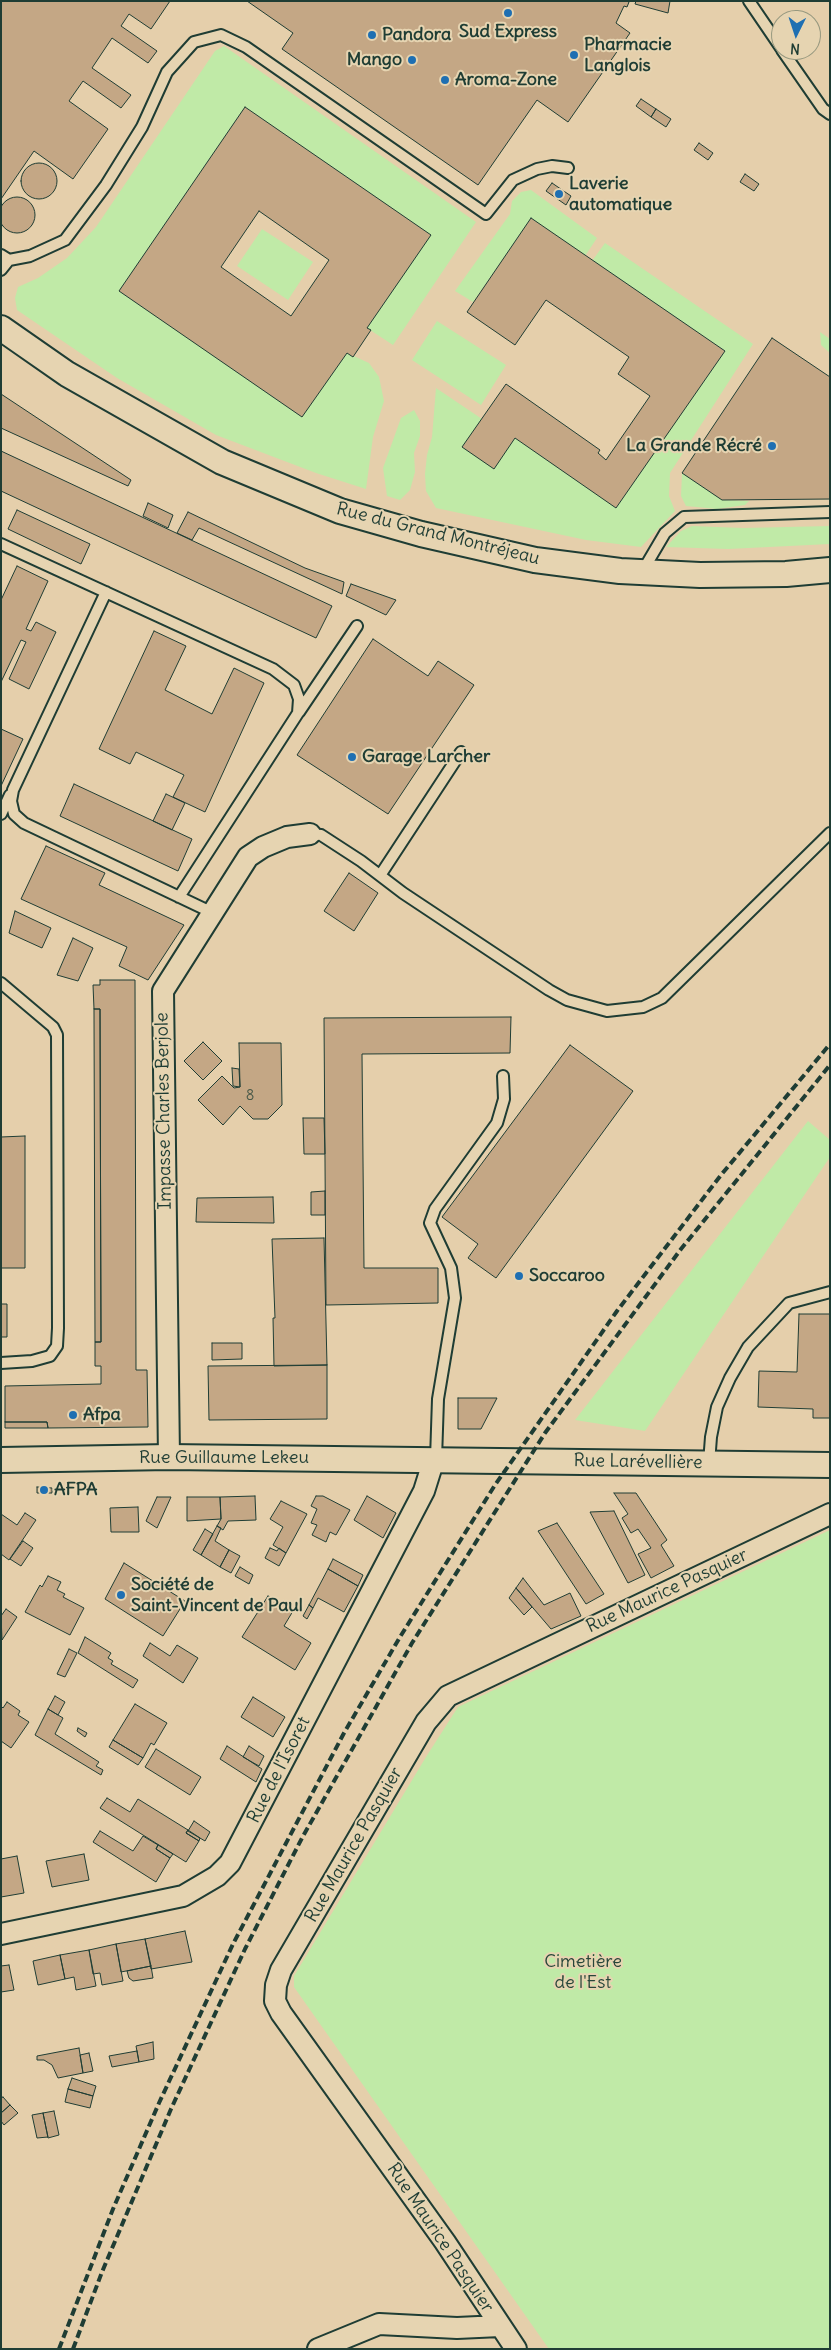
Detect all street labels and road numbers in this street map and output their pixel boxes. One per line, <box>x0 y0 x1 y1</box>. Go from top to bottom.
street label: Rue du Grand Montréjeau <box>334 498 542 570</box>
street label: Impasse Charles Berjole <box>151 1012 177 1210</box>
street label: Rue Guillaume Lekeu <box>139 1447 309 1469</box>
street label: Rue Larévellière <box>573 1450 703 1474</box>
street label: Rue Maurice Pasquier <box>583 1544 751 1638</box>
street label: Rue de l'Isoret <box>243 1713 315 1827</box>
street label: Rue Maurice Pasquier <box>301 1764 407 1926</box>
street label: Rue Maurice Pasquier <box>382 2159 498 2317</box>

